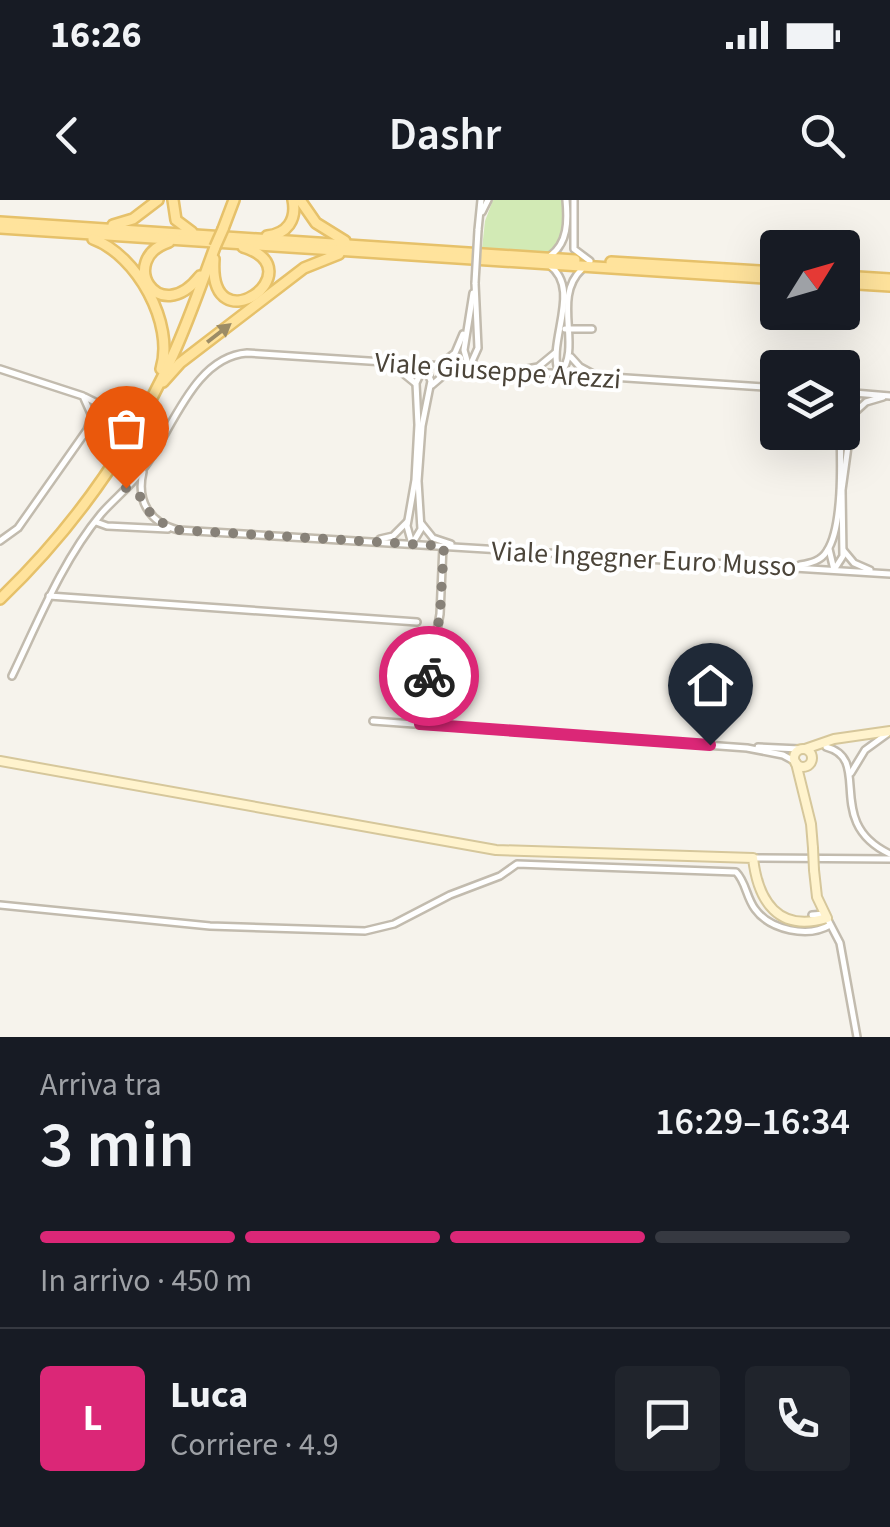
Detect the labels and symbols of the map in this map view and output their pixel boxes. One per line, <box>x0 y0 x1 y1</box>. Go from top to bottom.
north arrow <box>760 230 860 330</box>
one-way arrow <box>206 323 232 344</box>
street label: Viale Giuseppe Arezzi <box>373 342 622 400</box>
pin <box>84 386 169 489</box>
street label: Viale Ingegner Euro Musso <box>491 531 797 587</box>
courier <box>379 626 479 726</box>
pin <box>668 643 753 746</box>

